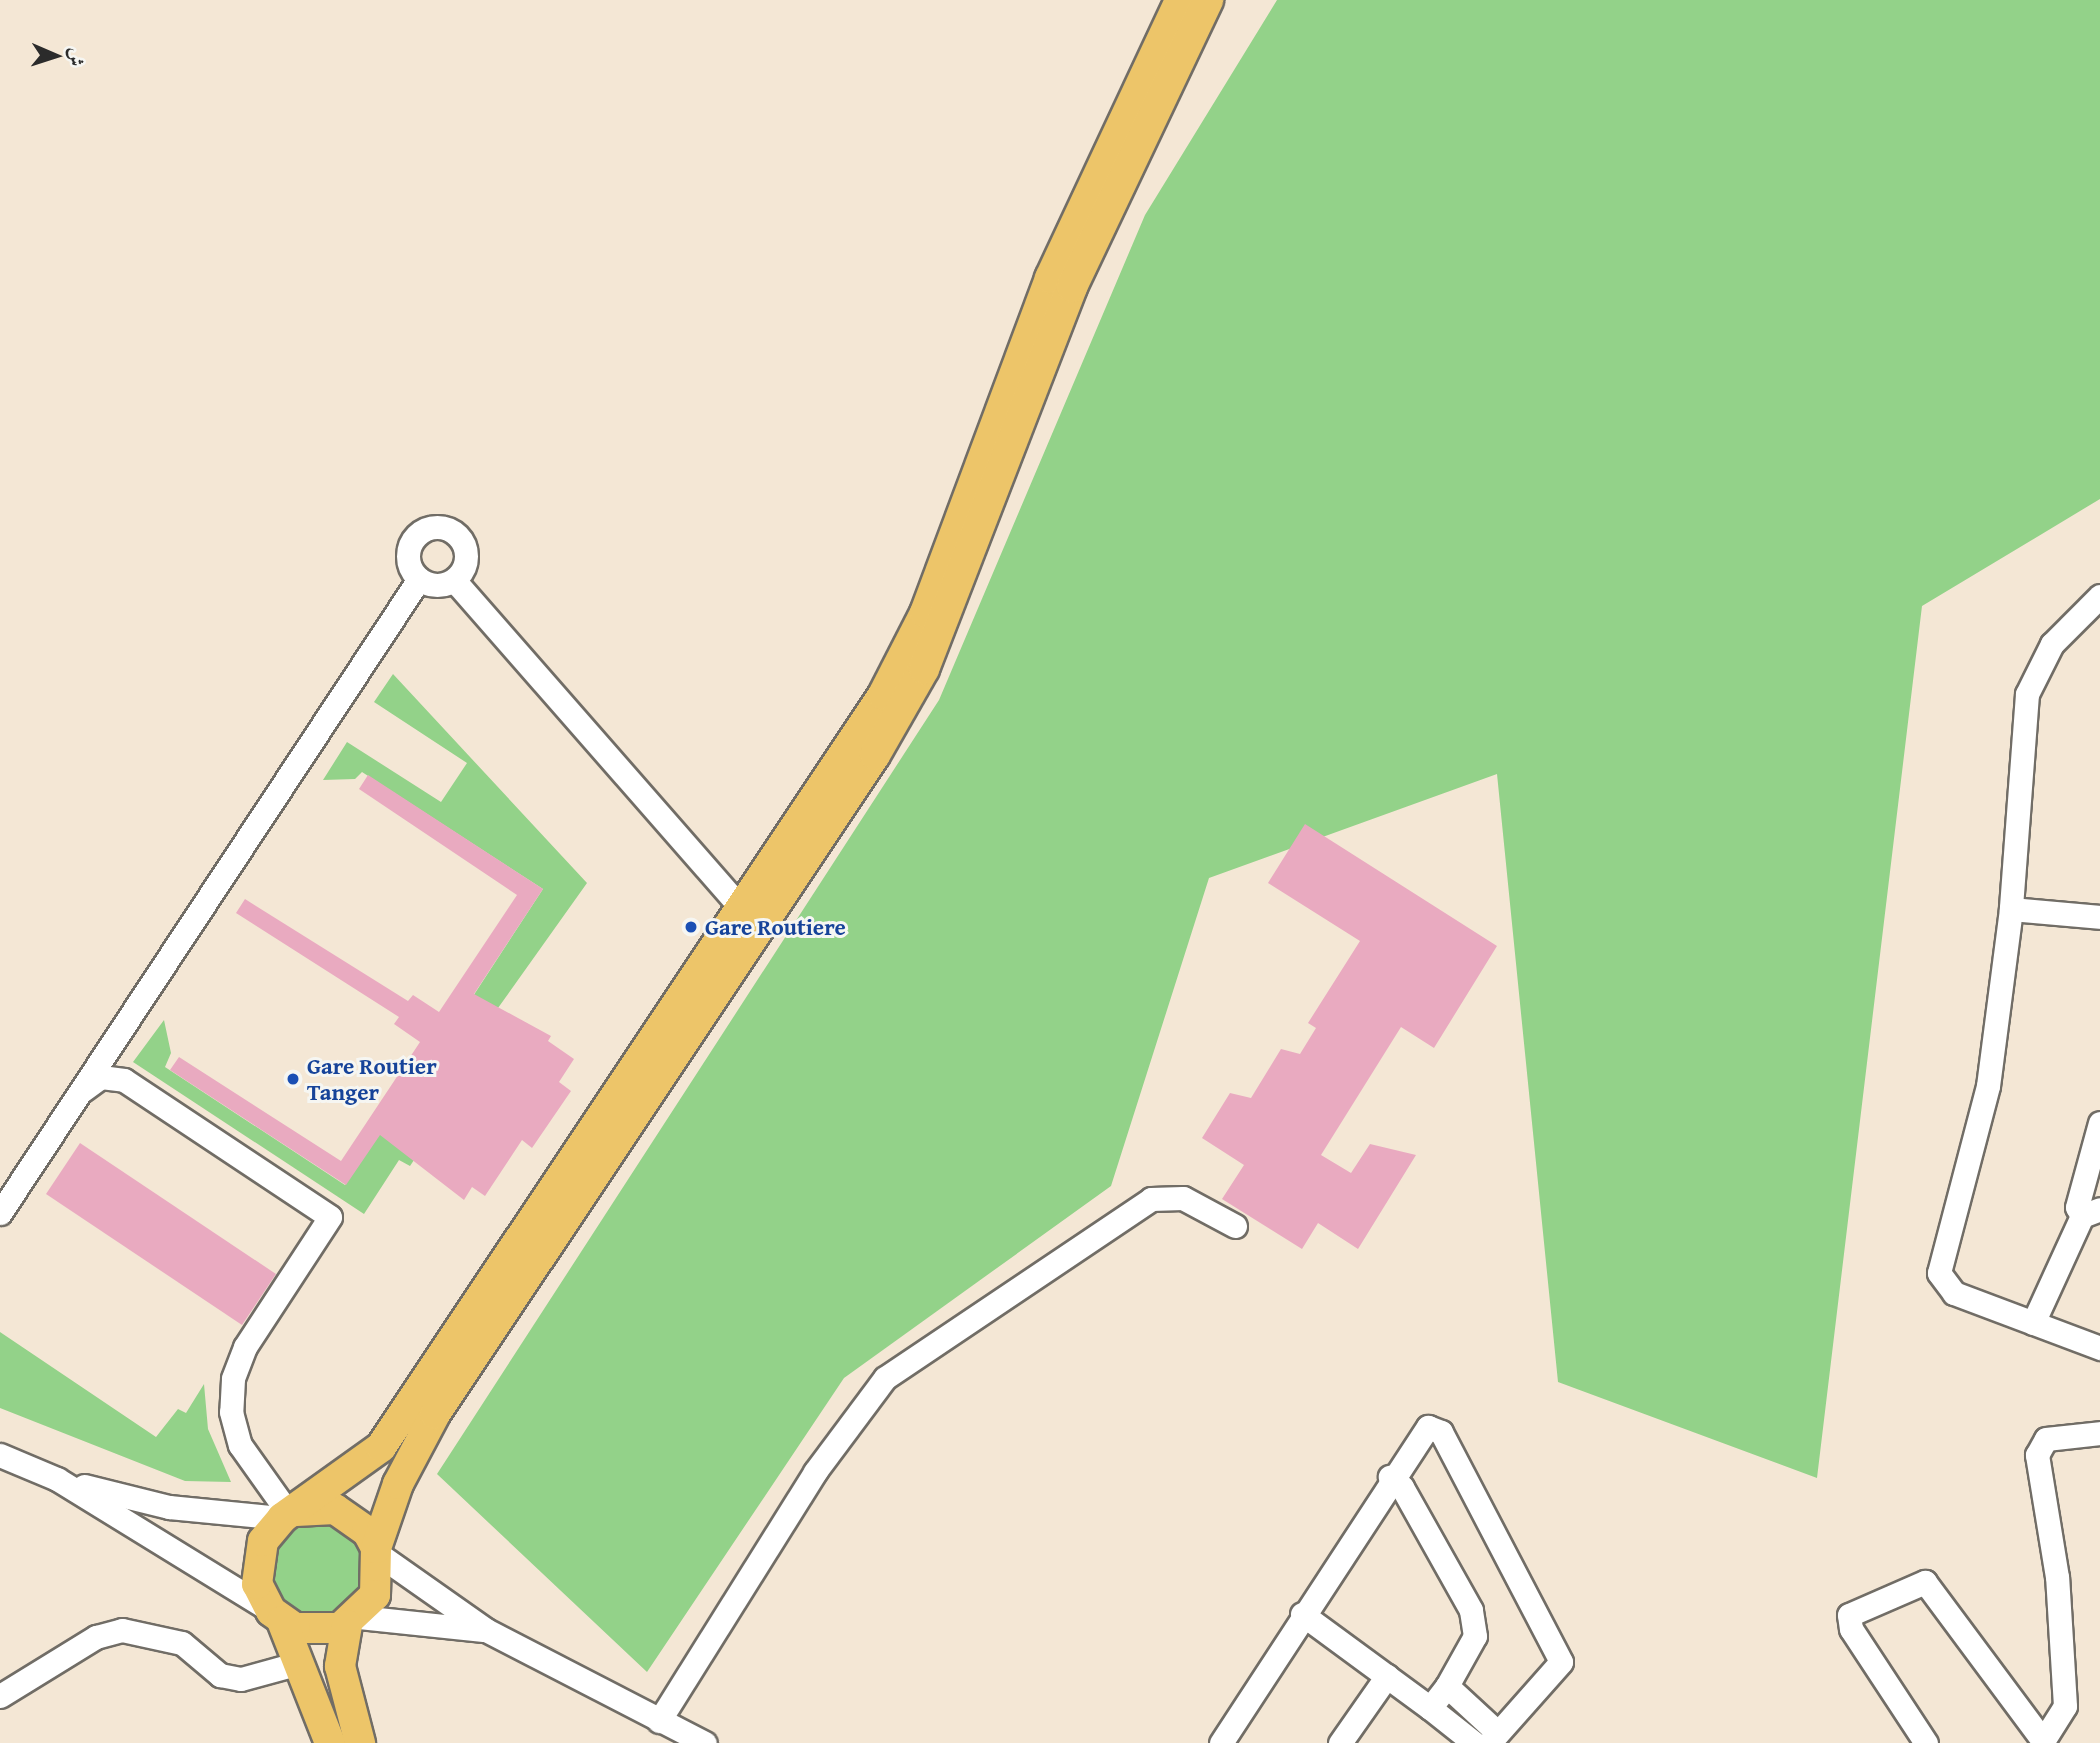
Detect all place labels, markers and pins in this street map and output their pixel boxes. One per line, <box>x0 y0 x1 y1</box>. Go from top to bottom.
place label: Gare Routiere <box>705 913 846 941</box>
marker: Gare Routiere <box>683 919 699 935</box>
place label: Gare Routier Tanger <box>307 1052 437 1106</box>
marker: Gare Routier Tanger <box>285 1071 301 1087</box>

